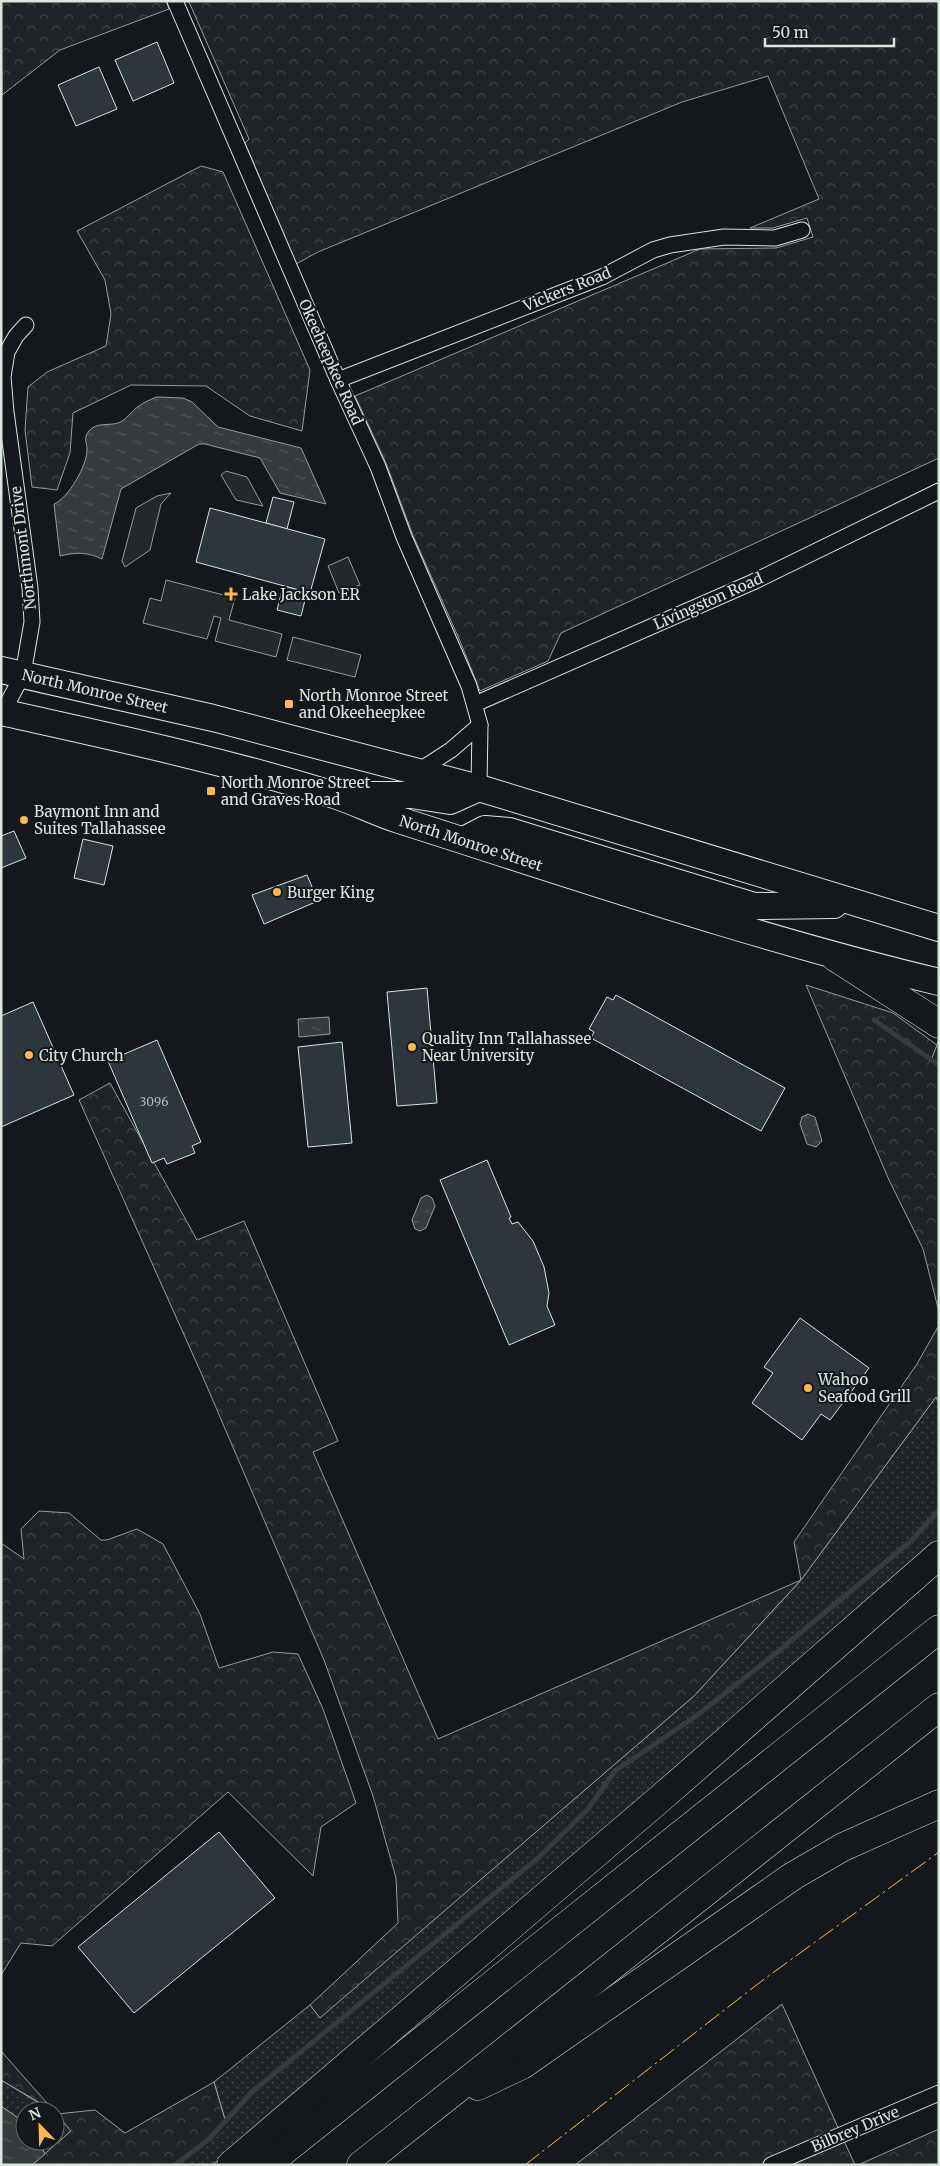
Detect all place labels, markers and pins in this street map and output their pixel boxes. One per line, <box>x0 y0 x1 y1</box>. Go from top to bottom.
place label: Lake Jackson ER <box>242 585 361 604</box>
marker: Lake Jackson ER <box>224 587 238 601</box>
place label: North Monroe Street and Okeeheepkee <box>299 686 449 722</box>
marker: North Monroe Street and Okeeheepkee <box>283 698 295 710</box>
place label: North Monroe Street and Graves Road <box>221 773 371 809</box>
marker: North Monroe Street and Graves Road <box>205 785 217 797</box>
place label: Baymont Inn and Suites Tallahassee <box>34 802 166 838</box>
marker: Baymont Inn and Suites Tallahassee <box>18 814 30 826</box>
place label: Burger King <box>287 883 374 902</box>
marker: Burger King <box>271 886 283 898</box>
place label: Quality Inn Tallahassee Near University <box>422 1029 591 1065</box>
marker: Quality Inn Tallahassee Near University <box>406 1041 418 1053</box>
place label: City Church <box>39 1046 124 1065</box>
marker: City Church <box>23 1049 35 1061</box>
place label: Wahoo Seafood Grill <box>817 1370 911 1406</box>
marker: Wahoo Seafood Grill <box>802 1382 814 1394</box>

